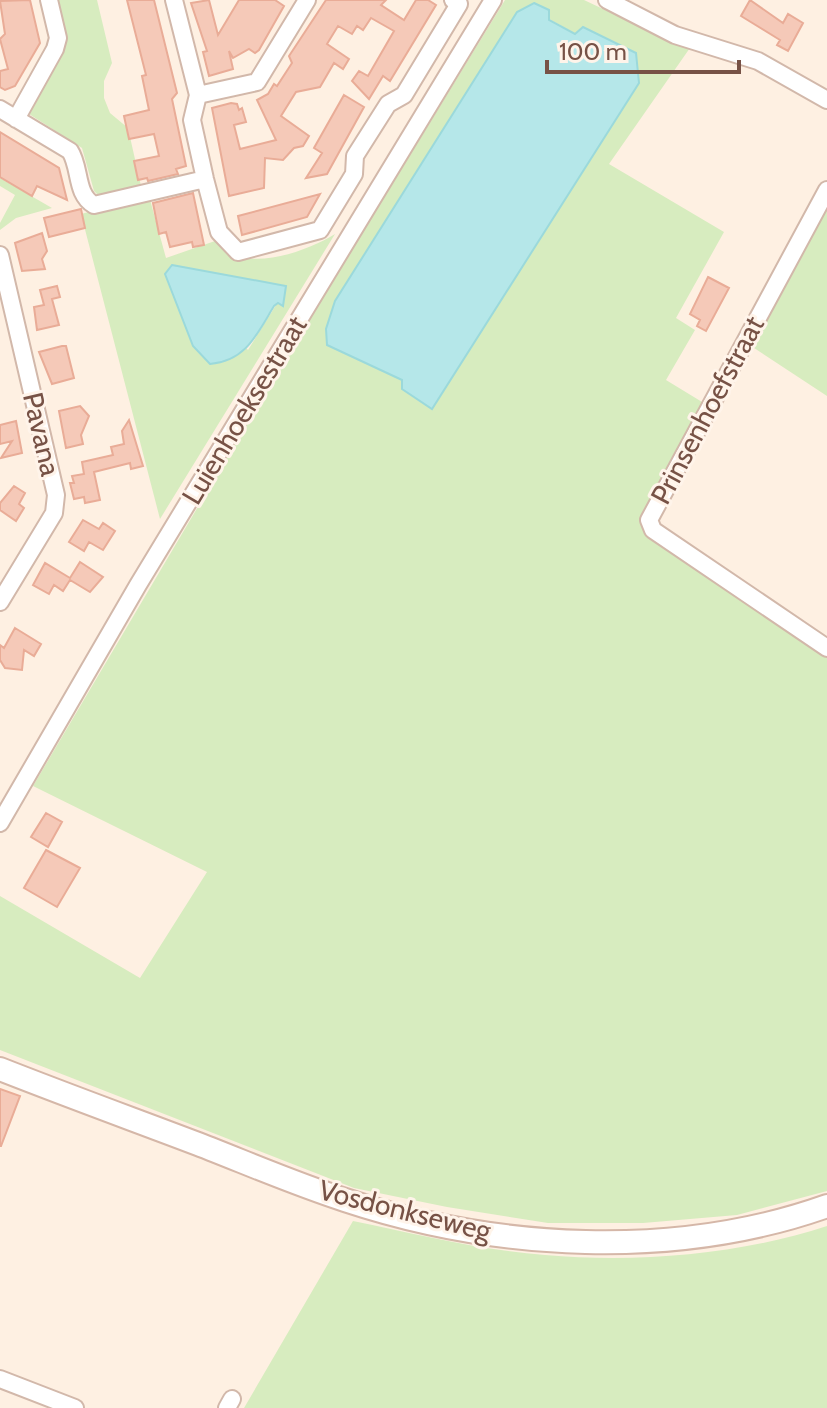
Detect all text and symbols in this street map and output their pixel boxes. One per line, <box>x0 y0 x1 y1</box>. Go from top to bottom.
scale bar <box>547 24 739 74</box>
text: 100 m <box>559 37 627 66</box>
street label: Luienhoeksestraat <box>174 310 314 510</box>
street label: Prinsenhoefstraat <box>643 310 771 510</box>
street label: Pavana <box>16 389 68 480</box>
street label: Vosdonkseweg <box>316 1172 495 1248</box>

